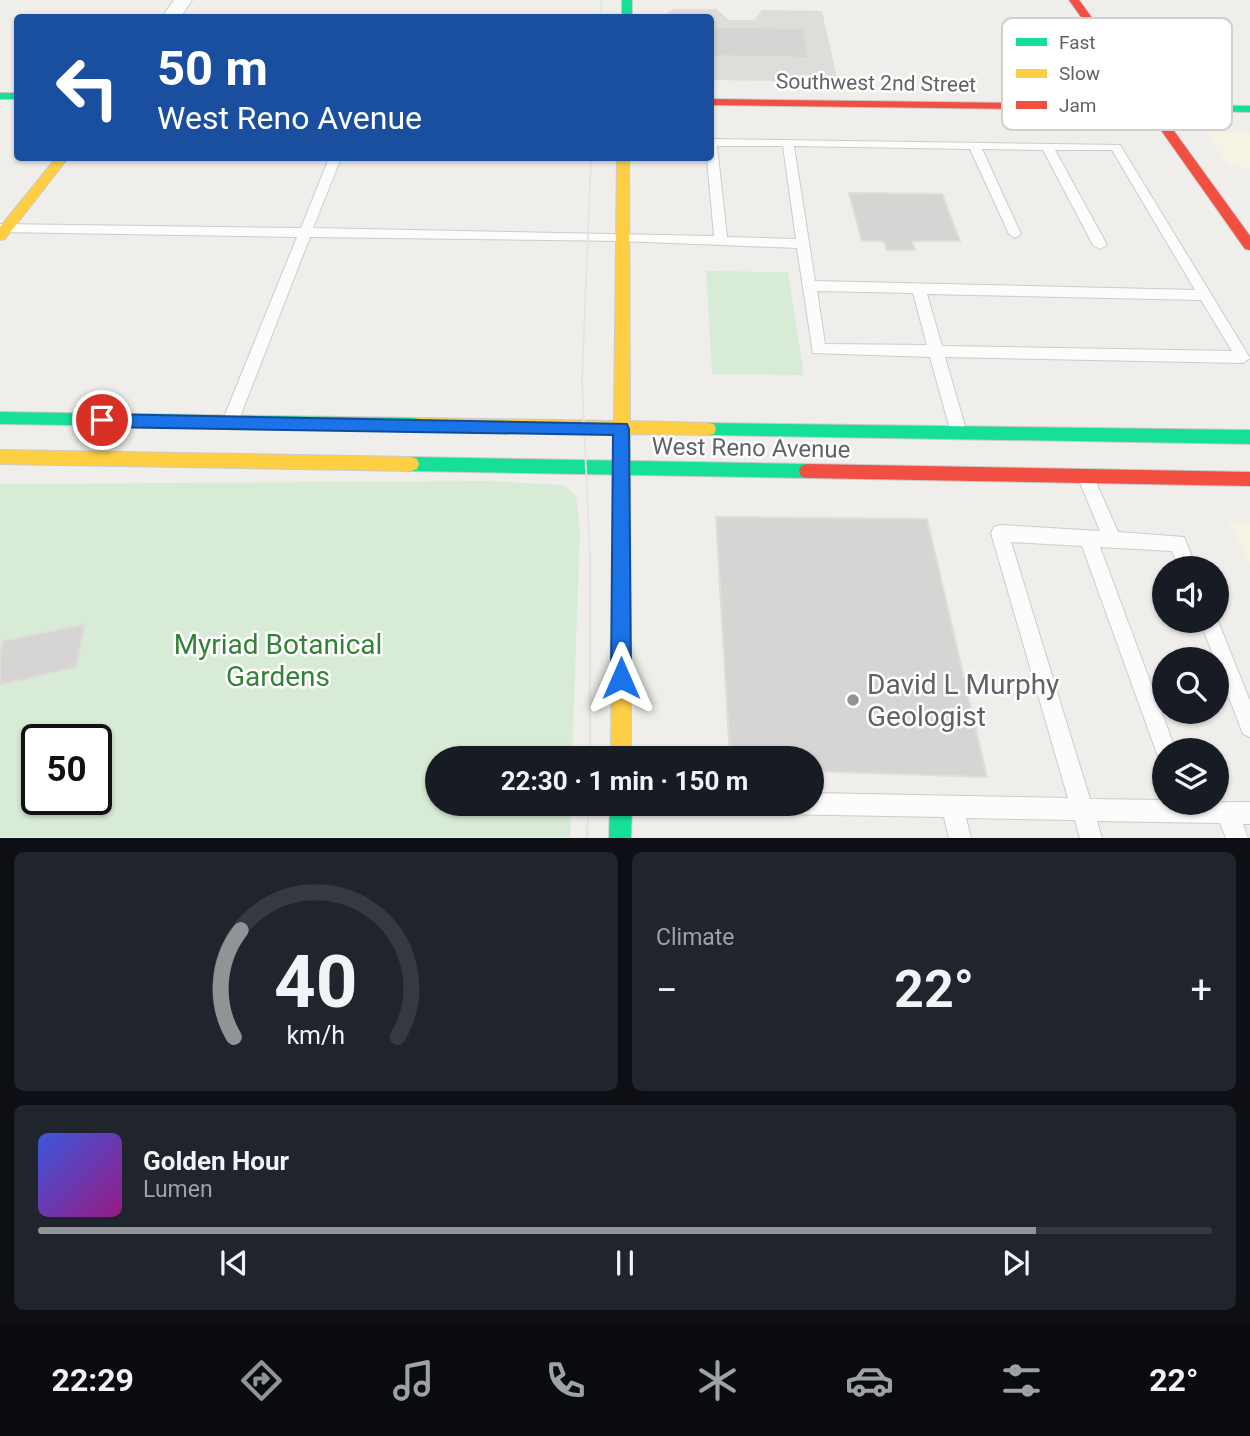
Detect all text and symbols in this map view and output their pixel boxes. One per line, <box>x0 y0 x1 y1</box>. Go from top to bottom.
legend <box>1002 18 1232 130</box>
text: Fast <box>1059 31 1096 54</box>
text: 50 m <box>157 40 268 97</box>
icon: left <box>42 42 133 133</box>
text: Slow <box>1059 62 1100 85</box>
street label: Southwest 2nd Street <box>776 69 976 97</box>
text: Jam <box>1059 94 1096 117</box>
text: West Reno Avenue <box>157 99 422 137</box>
pin <box>72 390 132 450</box>
icon: arrive <box>83 401 121 439</box>
street label: West Reno Avenue <box>651 432 851 464</box>
map controls <box>1152 556 1229 815</box>
button: sound <box>1152 556 1229 633</box>
park label: Myriad Botanical Gardens <box>174 628 382 693</box>
position arrow <box>584 641 658 715</box>
button: search <box>1152 647 1229 724</box>
place label: David L Murphy Geologist <box>867 668 1059 733</box>
marker: David L Murphy Geologist <box>845 692 861 708</box>
speed limit sign: 50 <box>21 724 112 815</box>
button: layers <box>1152 738 1229 815</box>
text: 22:30 · 1 min · 150 m <box>501 766 748 796</box>
text: Climate <box>656 924 735 951</box>
text: 40 <box>274 940 358 1026</box>
text: 22° <box>894 959 974 1020</box>
text: − <box>656 968 678 1012</box>
text: + <box>1190 968 1212 1012</box>
text: km/h <box>287 1021 345 1050</box>
text: Golden Hour <box>143 1146 289 1176</box>
text: Lumen <box>143 1176 213 1203</box>
icon: previous <box>215 1244 253 1282</box>
icon: pause <box>606 1244 644 1282</box>
icon: next <box>997 1244 1035 1282</box>
icon: directions <box>237 1356 286 1405</box>
icon: music <box>389 1356 438 1405</box>
icon: phone <box>541 1356 590 1405</box>
icon: climate <box>693 1356 742 1405</box>
icon: car <box>845 1356 894 1405</box>
icon: filters <box>997 1356 1046 1405</box>
text: 22:29 <box>52 1361 134 1399</box>
text: 22° <box>1149 1361 1198 1399</box>

